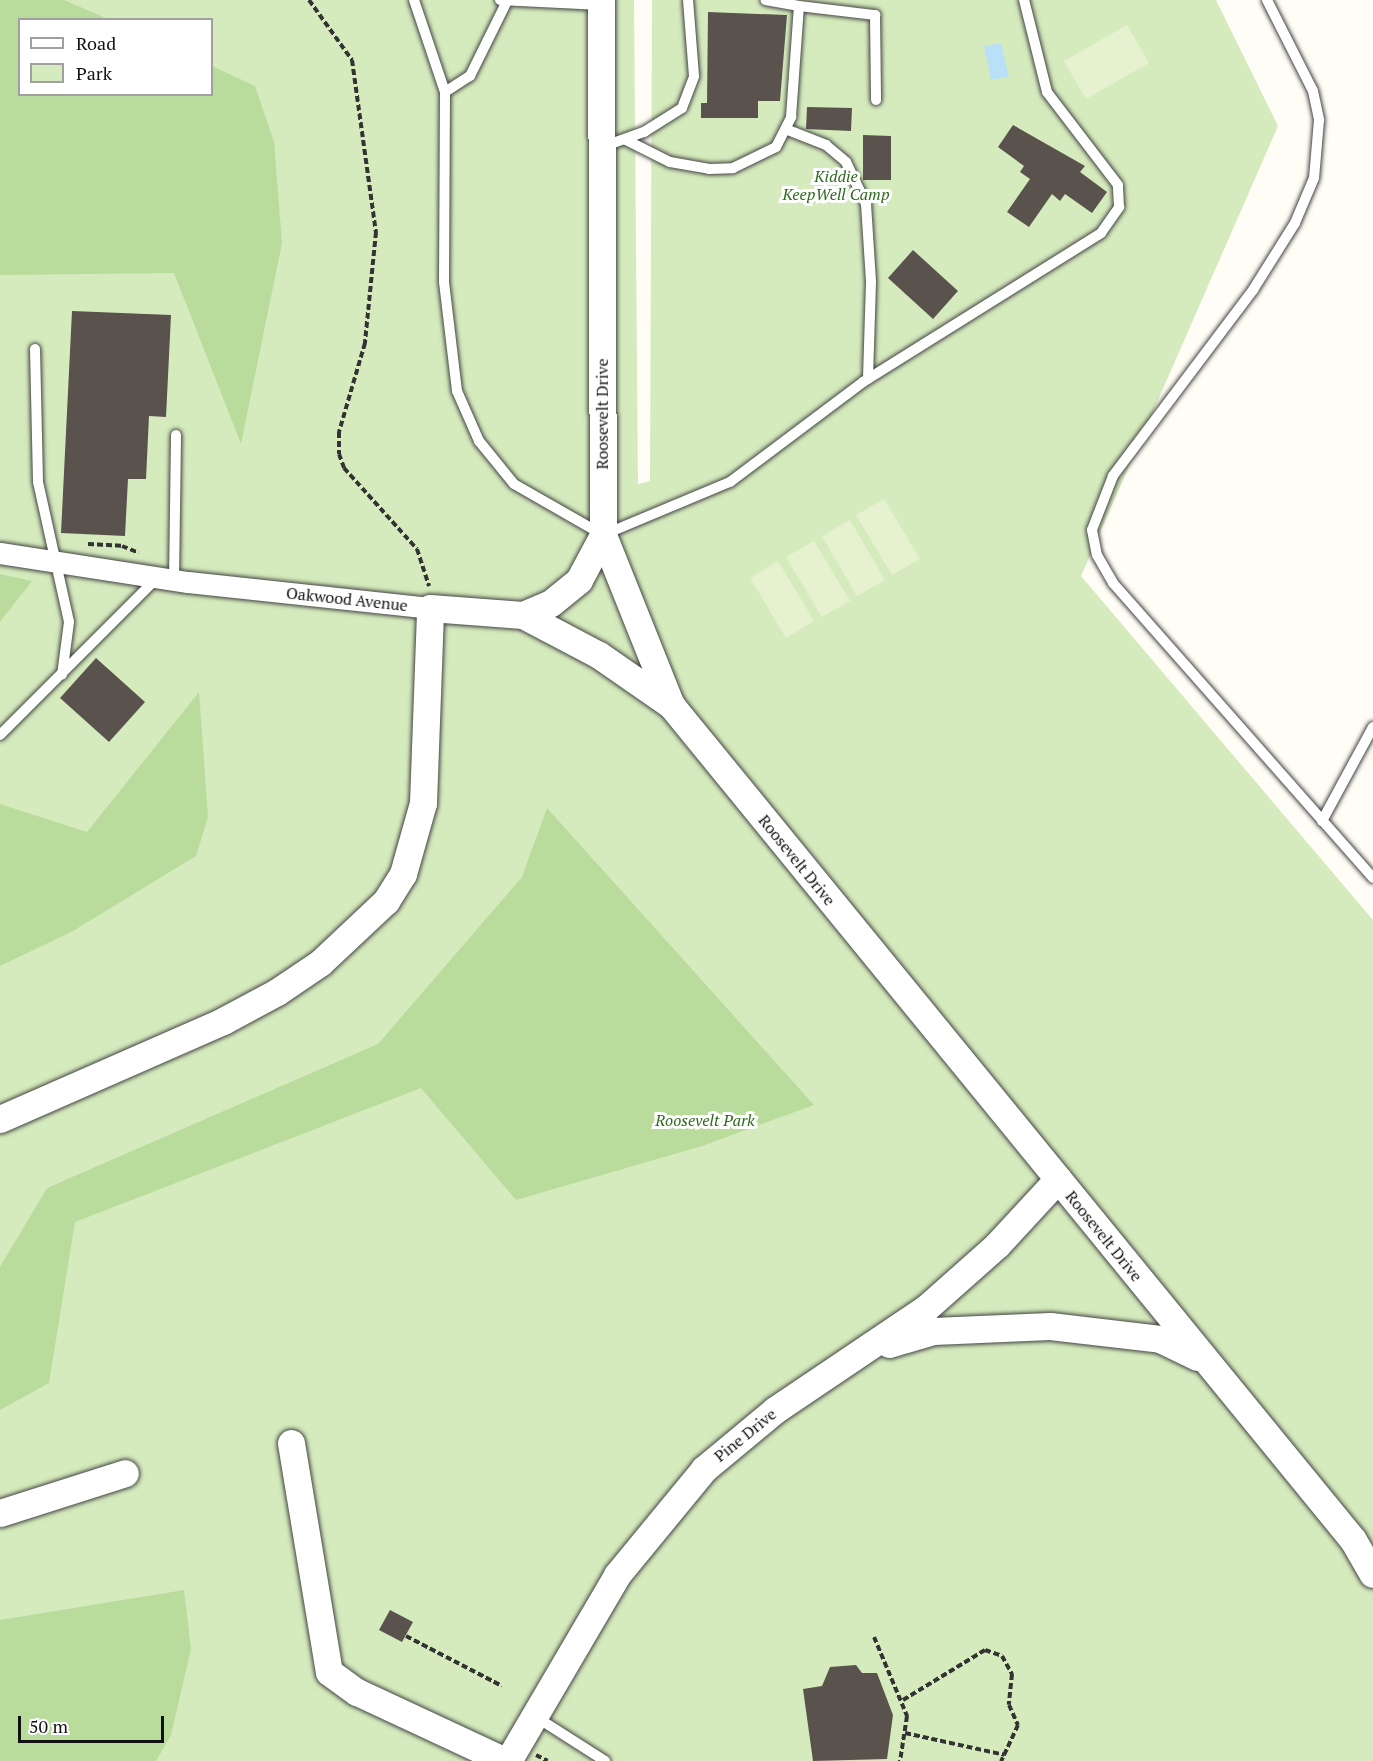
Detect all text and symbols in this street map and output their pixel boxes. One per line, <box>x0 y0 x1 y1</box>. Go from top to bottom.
legend <box>18 18 213 96</box>
text: Road <box>76 31 116 55</box>
text: Park <box>76 61 112 85</box>
park label: Kiddie KeepWell Camp <box>782 166 890 204</box>
street label: Roosevelt Drive <box>592 359 612 469</box>
street label: Oakwood Avenue <box>285 583 409 615</box>
street label: Roosevelt Drive <box>755 811 839 909</box>
park label: Roosevelt Park <box>655 1110 755 1130</box>
street label: Roosevelt Drive <box>1062 1187 1146 1285</box>
street label: Pine Drive <box>710 1404 780 1466</box>
scale bar <box>21 1704 166 1742</box>
text: 50 m <box>29 1714 68 1738</box>

